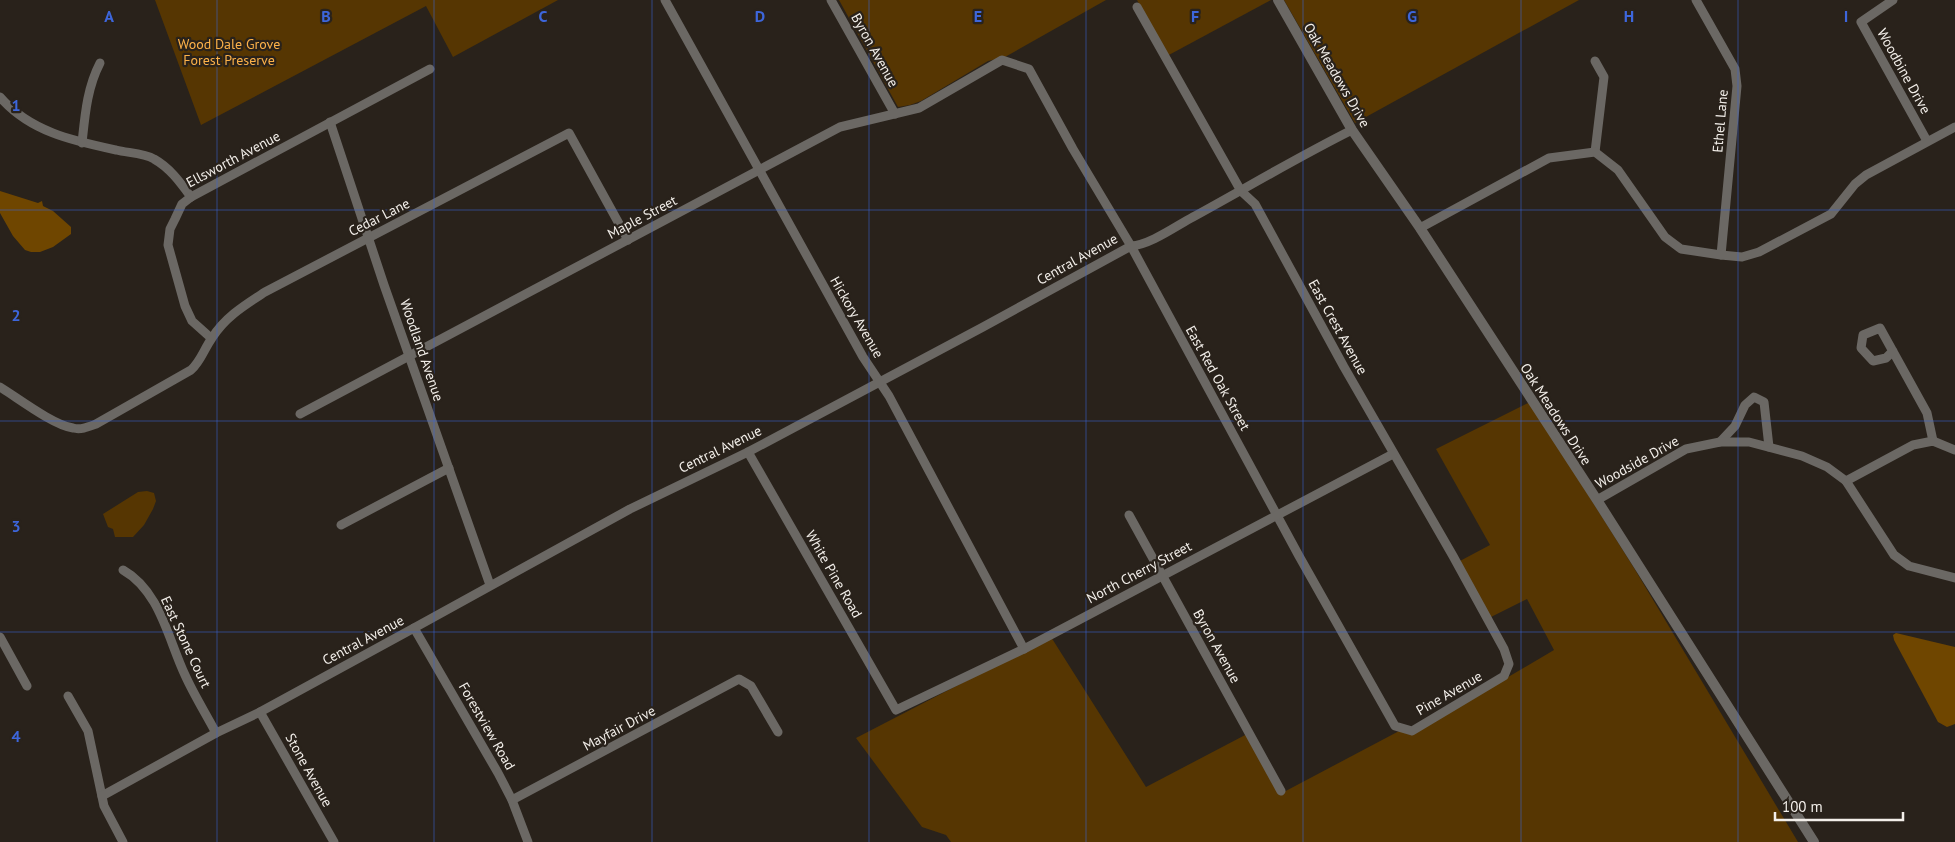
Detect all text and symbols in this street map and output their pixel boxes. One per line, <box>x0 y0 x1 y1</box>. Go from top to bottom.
text: A <box>104 6 114 26</box>
text: B <box>321 6 331 26</box>
text: C <box>539 6 548 26</box>
text: D <box>755 6 765 26</box>
text: E <box>974 6 982 26</box>
text: F <box>1191 6 1199 26</box>
text: G <box>1407 6 1417 26</box>
text: H <box>1624 6 1634 26</box>
text: I <box>1844 6 1848 26</box>
street label: Byron Avenue <box>847 10 903 90</box>
street label: Oak Meadows Drive <box>1300 19 1374 131</box>
street label: Woodbine Drive <box>1873 25 1935 117</box>
park label: Wood Dale Grove Forest Preserve <box>178 35 280 69</box>
street label: Ethel Lane <box>1708 89 1732 153</box>
text: 1 <box>11 95 21 115</box>
street label: Ellsworth Avenue <box>183 127 283 191</box>
street label: Maple Street <box>604 191 680 243</box>
street label: Cedar Lane <box>345 194 413 240</box>
street label: Central Avenue <box>1033 229 1121 289</box>
street label: Hickory Avenue <box>826 273 888 361</box>
street label: East Crest Avenue <box>1304 276 1372 378</box>
street label: Woodland Avenue <box>396 297 448 403</box>
text: 2 <box>11 305 21 325</box>
street label: East Red Oak Street <box>1182 322 1254 434</box>
street label: Oak Meadows Drive <box>1516 360 1596 468</box>
street label: Central Avenue <box>676 421 764 477</box>
street label: Woodside Drive <box>1592 432 1682 492</box>
text: 3 <box>11 516 21 536</box>
street label: White Pine Road <box>802 527 866 621</box>
street label: North Cherry Street <box>1084 537 1195 607</box>
street label: East Stone Court <box>157 593 215 691</box>
street label: Byron Avenue <box>1189 606 1245 686</box>
street label: Central Avenue <box>319 611 407 669</box>
street label: Pine Avenue <box>1413 667 1485 719</box>
street label: Forestview Road <box>455 679 519 773</box>
street label: Mayfair Drive <box>580 701 658 755</box>
text: 4 <box>11 726 21 746</box>
street label: Stone Avenue <box>281 730 337 810</box>
scale bar <box>1775 790 1902 822</box>
text: 100 m <box>1782 797 1823 816</box>

